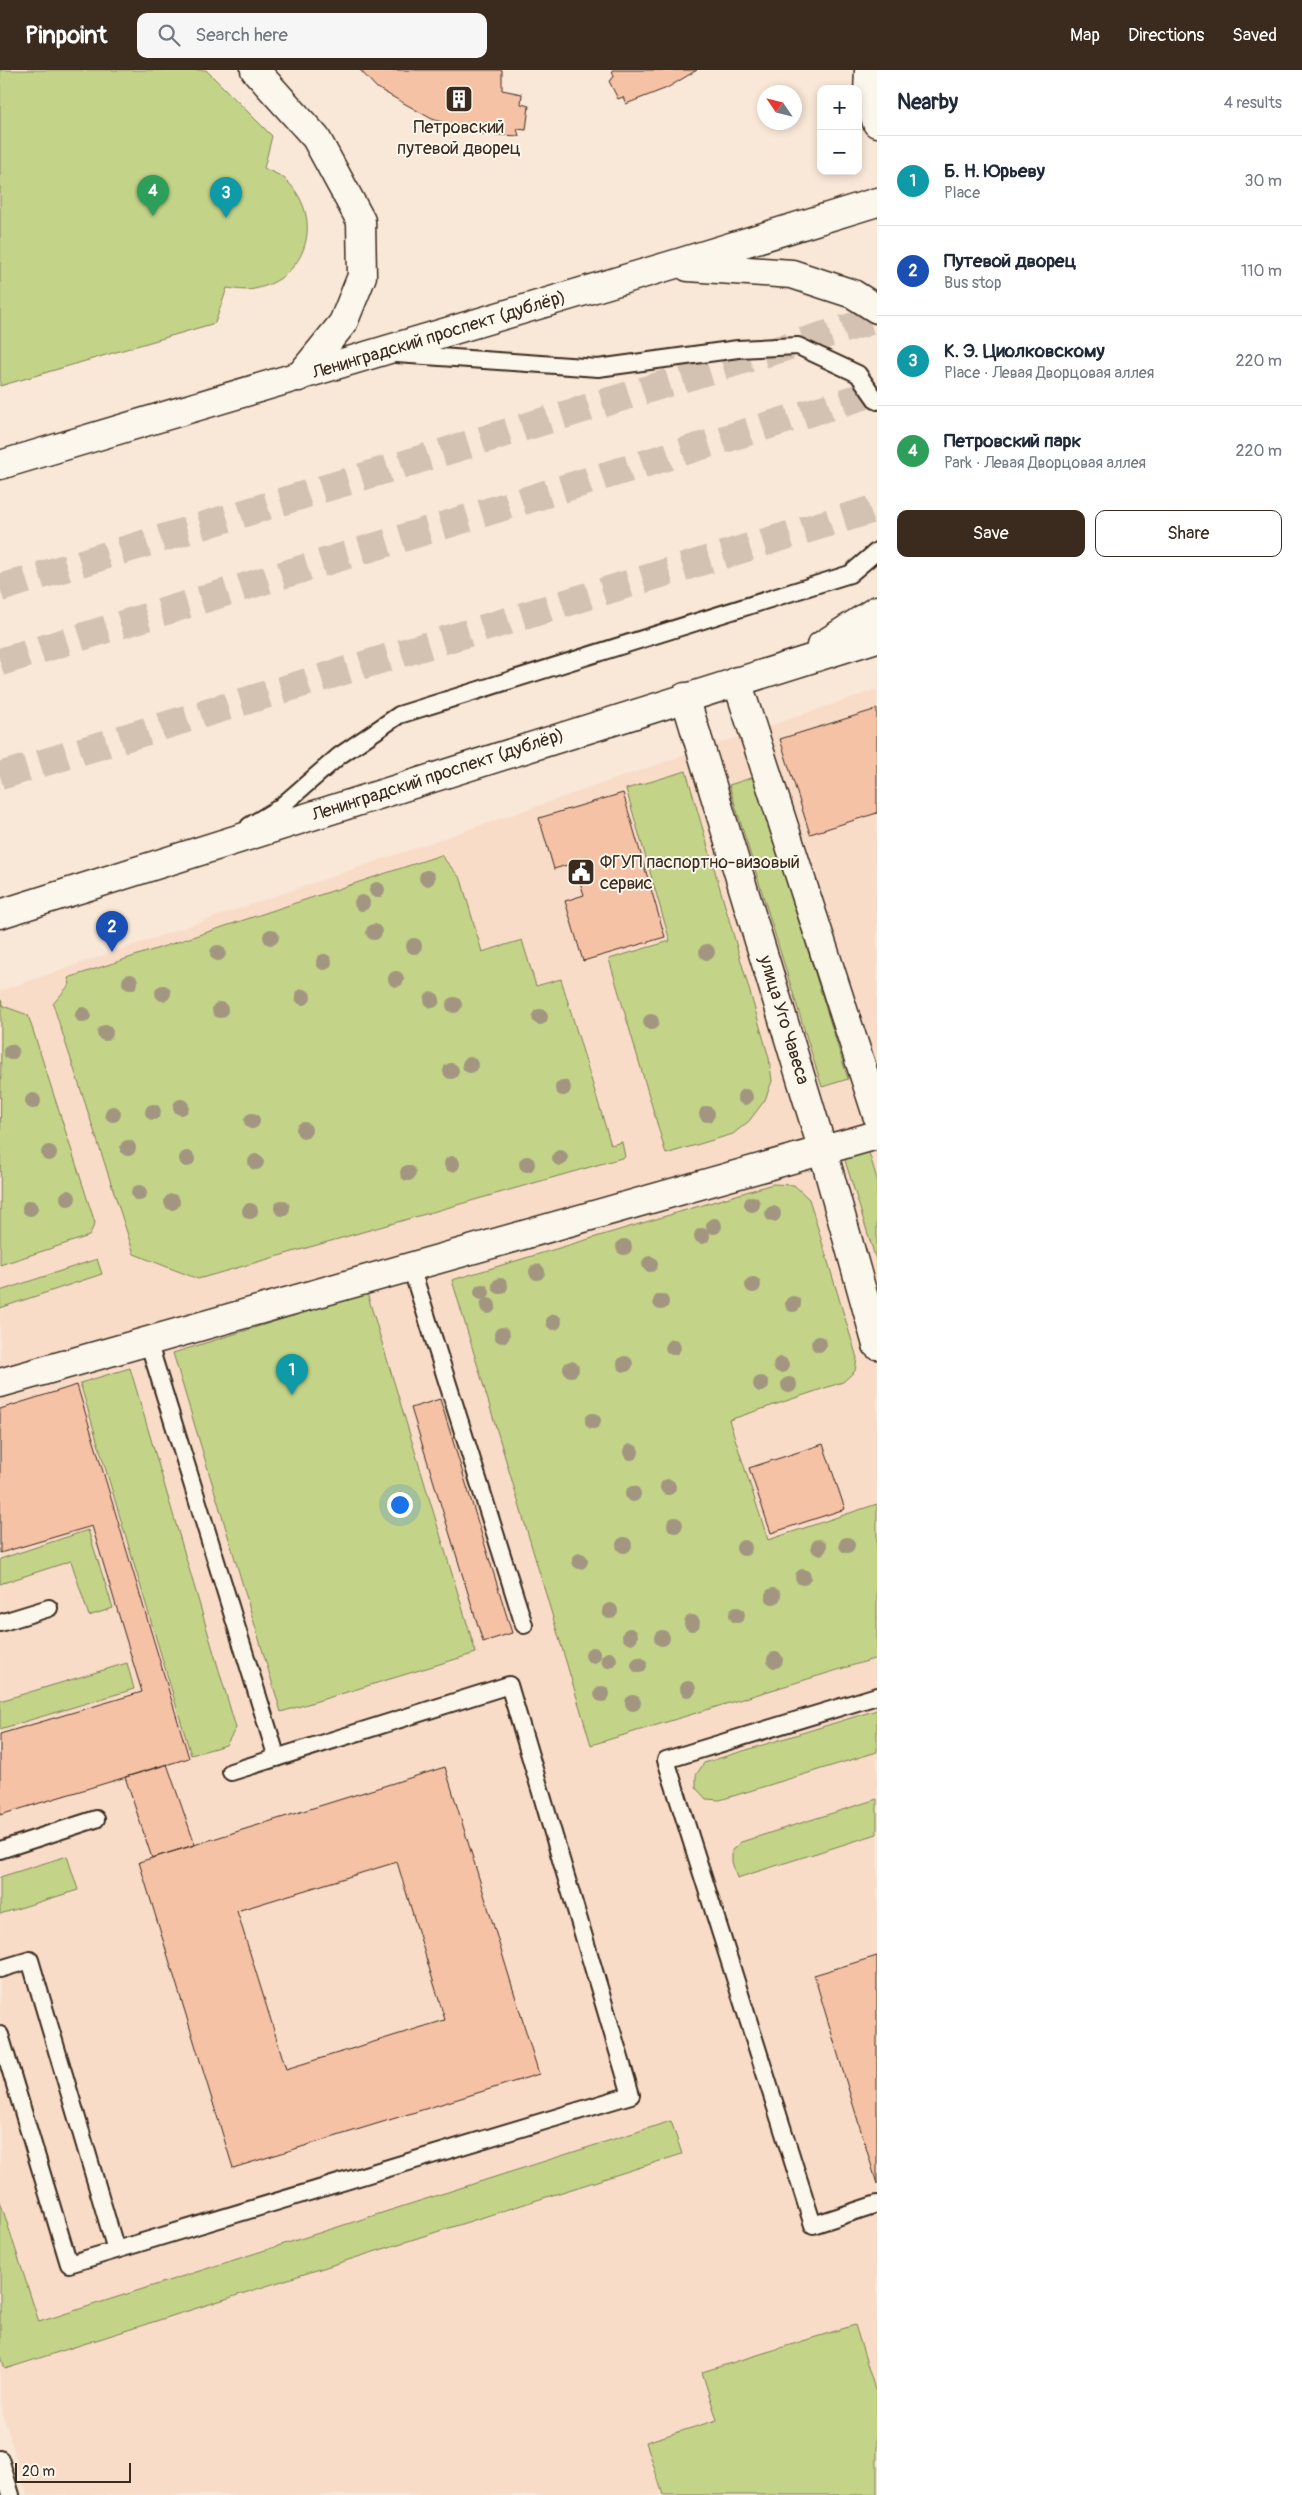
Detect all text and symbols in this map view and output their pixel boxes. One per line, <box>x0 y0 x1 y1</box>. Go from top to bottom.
search box <box>137 13 487 58</box>
text: Pinpoint <box>25 21 107 50</box>
icon: search <box>155 21 183 49</box>
text: Search here <box>195 23 288 47</box>
text: Map <box>1070 24 1100 47</box>
text: Directions <box>1128 24 1204 47</box>
text: Saved <box>1232 24 1277 47</box>
building icon: Петровский путевой дворец <box>444 84 474 114</box>
north arrow <box>757 85 802 130</box>
map controls <box>817 85 862 175</box>
button: + <box>817 85 862 130</box>
text: Nearby <box>897 89 958 116</box>
text: 4 results <box>1224 93 1282 113</box>
place label: Петровский путевой дворец <box>397 116 521 160</box>
button: − <box>817 130 862 175</box>
text: Б. Н. Юрьеву <box>944 159 1045 183</box>
text: 1 <box>910 171 916 191</box>
text: 30 m <box>1244 171 1282 191</box>
pin: 4 <box>137 175 169 216</box>
pin: 3 <box>210 177 242 218</box>
text: Place <box>944 183 980 203</box>
text: Путевой дворец <box>944 249 1076 273</box>
text: 2 <box>909 261 917 281</box>
text: 110 m <box>1241 261 1282 281</box>
text: Bus stop <box>944 273 1002 293</box>
street label: Ленинградский проспект (дублёр) <box>309 285 568 385</box>
text: К. Э. Циолковскому <box>944 339 1105 363</box>
text: 3 <box>909 351 917 371</box>
text: 220 m <box>1236 351 1282 371</box>
text: Place · Левая Дворцовая аллея <box>944 363 1154 383</box>
text: Петровский парк <box>944 429 1081 453</box>
text: 4 <box>908 441 918 461</box>
text: 220 m <box>1236 441 1282 461</box>
text: Park · Левая Дворцовая аллея <box>944 453 1146 473</box>
button: Save <box>897 510 1085 557</box>
button: Share <box>1095 510 1282 557</box>
street label: Ленинградский проспект (дублёр) <box>308 723 567 827</box>
place label: ФГУП паспортно-визовый сервис <box>600 851 800 895</box>
public building icon: ФГУП паспортно-визовый сервис <box>566 857 596 887</box>
pin: 2 <box>96 911 128 952</box>
street label: улица Уго Чавеса <box>753 952 815 1087</box>
pin: 1 <box>276 1354 308 1395</box>
your location <box>387 1492 413 1518</box>
scale bar <box>15 2460 131 2483</box>
text: 20 m <box>22 2463 55 2480</box>

